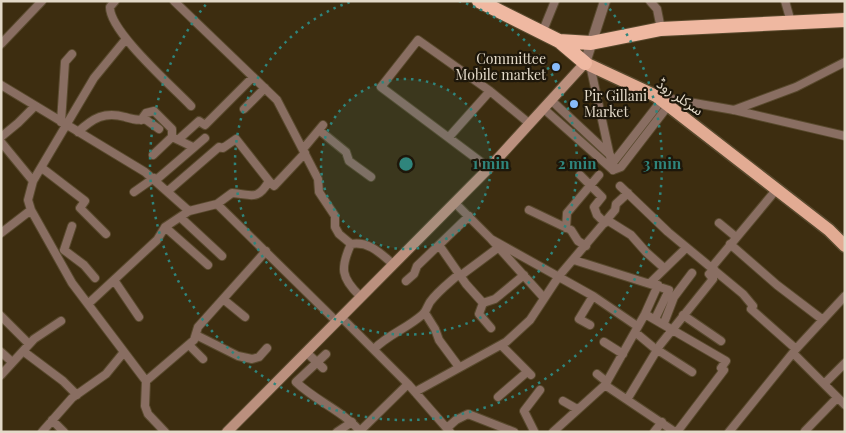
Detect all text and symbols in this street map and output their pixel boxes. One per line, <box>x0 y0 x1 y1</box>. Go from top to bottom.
place label: Committee Mobile market <box>455 49 547 84</box>
marker: Committee Mobile market <box>550 61 562 73</box>
street label: سرکلر روڈ <box>653 74 707 120</box>
place label: Pir Gillani Market <box>584 86 647 121</box>
marker: Pir Gillani Market <box>568 98 580 110</box>
text: 1 min <box>473 153 510 173</box>
text: 2 min <box>558 153 597 173</box>
text: 3 min <box>643 153 682 173</box>
centre of rings <box>397 155 415 173</box>

